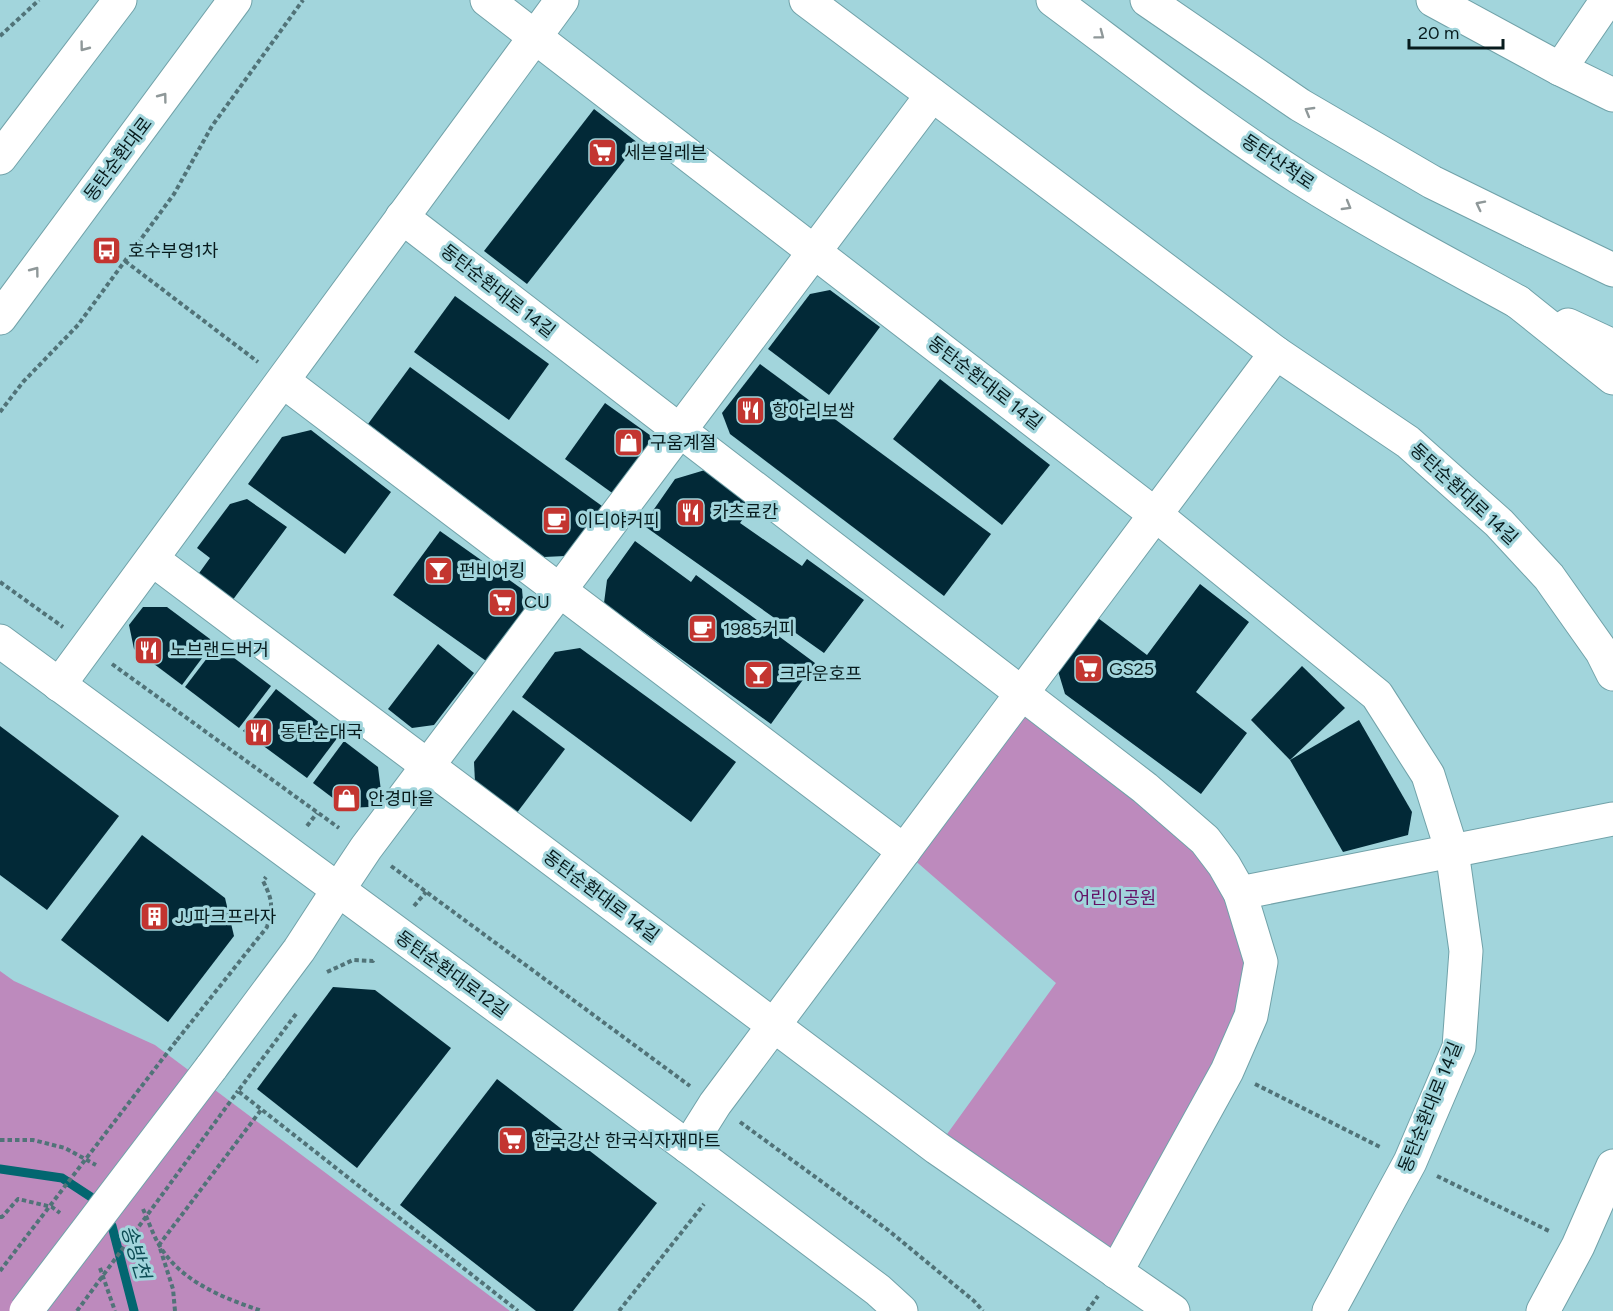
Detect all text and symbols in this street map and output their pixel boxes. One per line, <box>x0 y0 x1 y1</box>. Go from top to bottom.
scale bar <box>1409 12 1504 50</box>
text: 20 m <box>1418 22 1459 44</box>
one-way arrow <box>1094 28 1105 39</box>
one-way arrow <box>81 40 92 51</box>
one-way arrow <box>156 93 167 104</box>
one-way arrow <box>1305 107 1315 118</box>
street label: 동탄순환대로 <box>79 113 157 205</box>
street label: 동탄산척로 <box>1238 130 1318 194</box>
supermarket icon: 세븐일레븐 <box>587 137 619 169</box>
place label: 세븐일레븐 <box>624 142 707 164</box>
one-way arrow <box>1341 198 1351 210</box>
one-way arrow <box>1475 201 1486 213</box>
bus stop icon: 호수부영1차 <box>91 235 123 267</box>
place label: 호수부영1차 <box>128 240 219 262</box>
street label: 동탄순환대로 14길 <box>436 240 560 342</box>
one-way arrow <box>28 266 39 277</box>
street label: 동탄순환대로 14길 <box>923 332 1047 434</box>
restaurant icon: 항아리보쌈 <box>735 395 767 427</box>
place label: 항아리보쌈 <box>772 400 855 422</box>
shop icon: 구움계절 <box>613 427 645 459</box>
place label: 구움계절 <box>650 432 716 454</box>
street label: 동탄순환대로 14길 <box>1406 439 1522 549</box>
restaurant icon: 카츠료칸 <box>675 496 707 528</box>
place label: 카츠료칸 <box>712 501 778 523</box>
cafe icon: 이디야커피 <box>540 505 572 537</box>
place label: 이디야커피 <box>577 510 660 532</box>
bar icon: 펀비어킹 <box>422 555 454 587</box>
place label: 펀비어킹 <box>459 560 525 582</box>
supermarket icon: CU <box>487 586 519 618</box>
place label: CU <box>524 591 550 613</box>
cafe icon: 1985커피 <box>686 613 718 645</box>
place label: 1985커피 <box>723 618 795 640</box>
restaurant icon: 노브랜드버거 <box>133 634 165 666</box>
place label: 노브랜드버거 <box>170 639 269 661</box>
supermarket icon: GS25 <box>1072 653 1104 685</box>
bar icon: 크라운호프 <box>742 658 774 690</box>
place label: GS25 <box>1109 658 1154 680</box>
place label: 크라운호프 <box>779 663 862 685</box>
restaurant icon: 동탄순대국 <box>243 716 275 748</box>
place label: 동탄순대국 <box>280 721 363 743</box>
shop icon: 안경마을 <box>331 783 363 815</box>
place label: 안경마을 <box>368 788 434 810</box>
street label: 동탄순환대로 14길 <box>539 845 663 947</box>
park label: 어린이공원 <box>1074 887 1156 909</box>
building icon: JJ파크프라자 <box>138 901 170 933</box>
place label: JJ파크프라자 <box>175 906 277 928</box>
street label: 동탄순환대로12길 <box>392 926 512 1022</box>
street label: 동탄순환대로 14길 <box>1394 1038 1466 1176</box>
supermarket icon: 한국강산 한국식자재마트 <box>497 1125 529 1157</box>
place label: 한국강산 한국식자재마트 <box>534 1130 721 1152</box>
water label: 송방천 <box>116 1222 156 1284</box>

